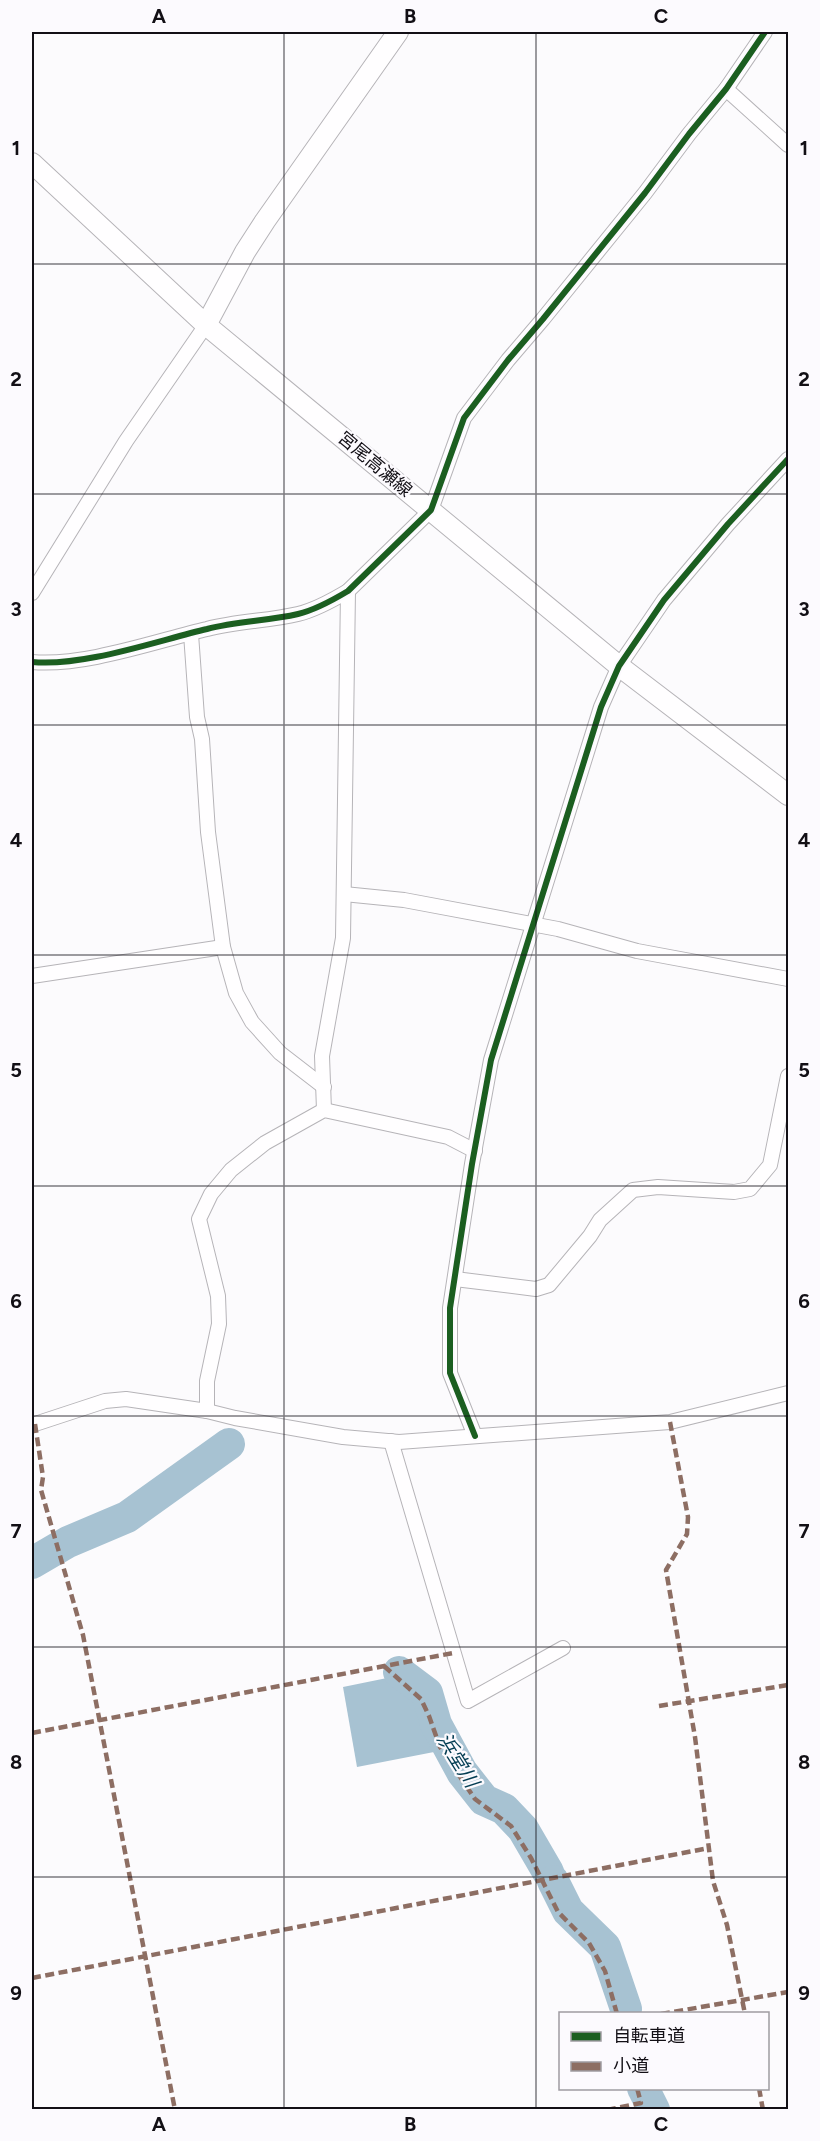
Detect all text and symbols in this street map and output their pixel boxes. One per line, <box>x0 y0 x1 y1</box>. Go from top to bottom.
text: A <box>152 4 167 28</box>
text: B <box>404 4 416 28</box>
text: C <box>654 4 668 28</box>
text: 1 <box>12 136 20 160</box>
text: 1 <box>800 136 808 160</box>
text: 2 <box>10 367 22 391</box>
text: 2 <box>798 367 810 391</box>
street label: 宮尾高瀬線 <box>333 427 417 501</box>
text: 3 <box>10 597 22 621</box>
text: 3 <box>798 597 810 621</box>
text: 4 <box>10 828 23 852</box>
text: 4 <box>798 828 811 852</box>
text: 5 <box>10 1058 22 1082</box>
text: 5 <box>798 1058 810 1082</box>
text: 6 <box>10 1289 22 1313</box>
text: 6 <box>798 1289 810 1313</box>
text: 7 <box>10 1519 22 1543</box>
text: 7 <box>798 1519 810 1543</box>
water label: 浜堂川 <box>432 1728 485 1793</box>
text: 8 <box>10 1750 22 1774</box>
text: 8 <box>798 1750 810 1774</box>
text: 9 <box>10 1981 22 2005</box>
text: 9 <box>798 1981 810 2005</box>
legend <box>559 2012 769 2090</box>
text: 自転車道 <box>613 2025 685 2047</box>
text: 小道 <box>613 2055 649 2077</box>
text: A <box>152 2112 167 2136</box>
text: B <box>404 2112 416 2136</box>
text: C <box>654 2112 668 2136</box>

